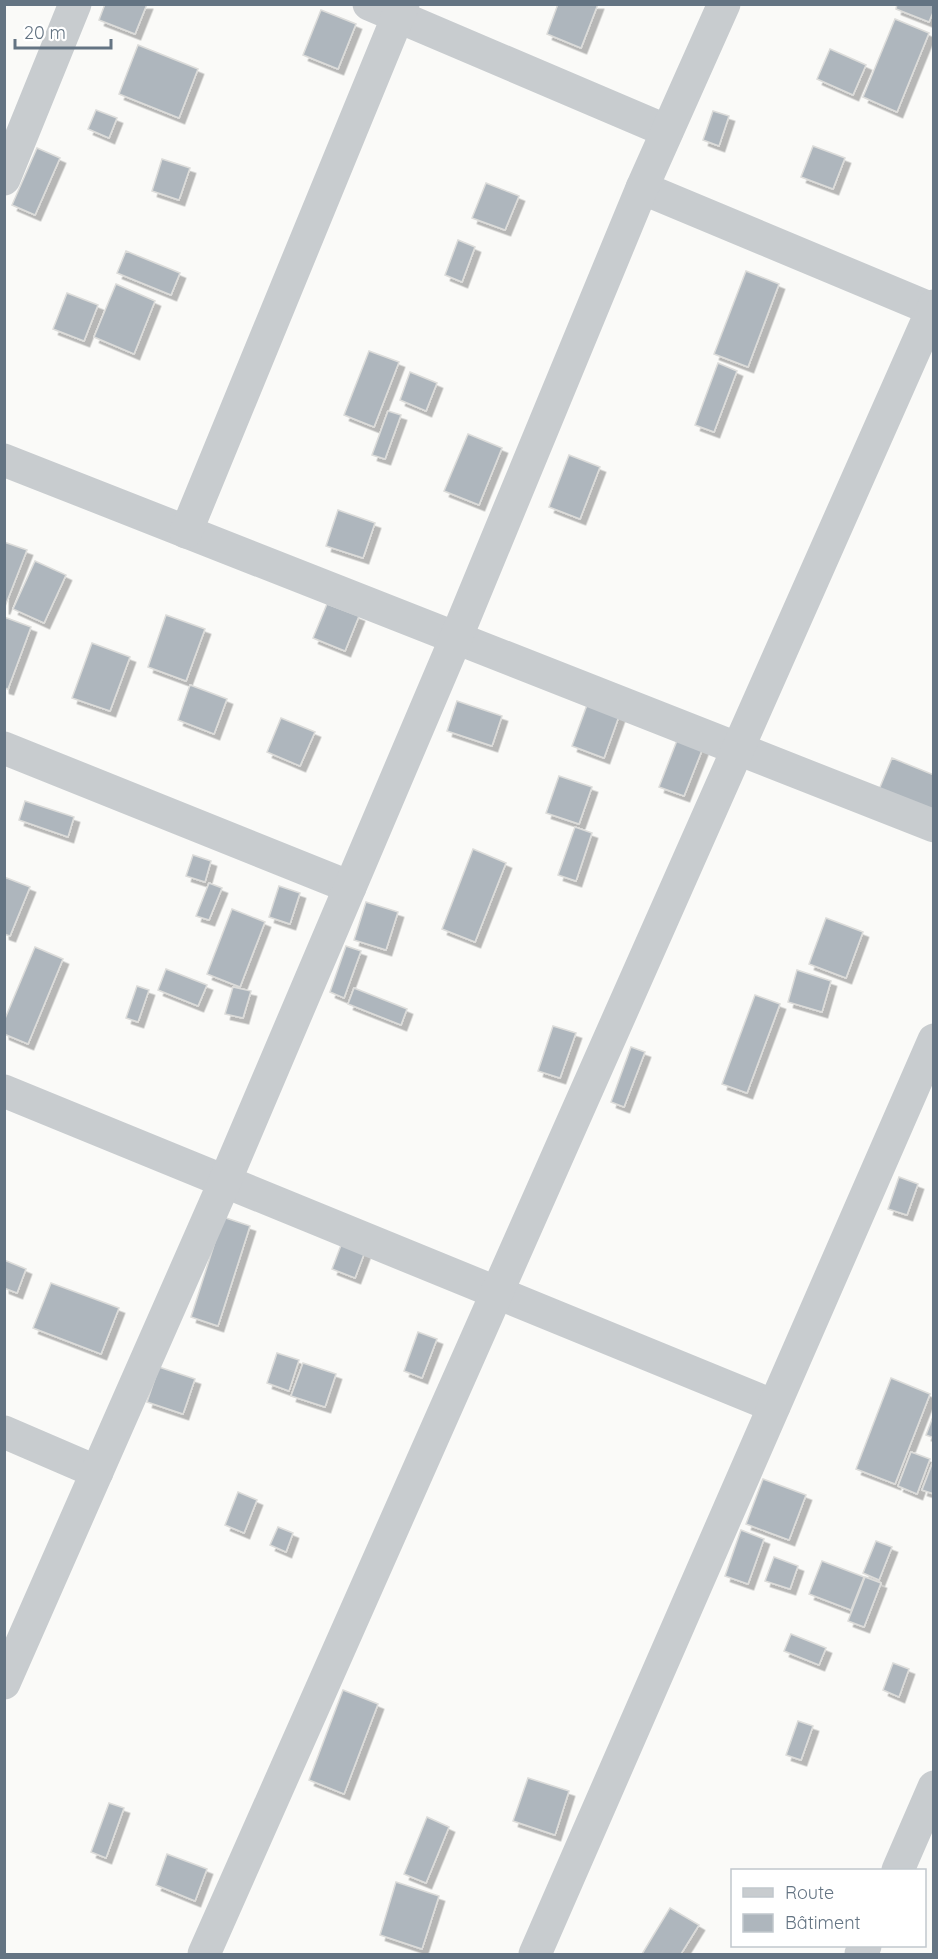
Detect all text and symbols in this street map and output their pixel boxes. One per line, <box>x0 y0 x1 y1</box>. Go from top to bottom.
scale bar <box>15 12 111 50</box>
text: 20 m <box>24 21 66 44</box>
legend <box>731 1869 926 1947</box>
text: Route <box>785 1881 834 1904</box>
text: Bâtiment <box>785 1911 861 1934</box>

